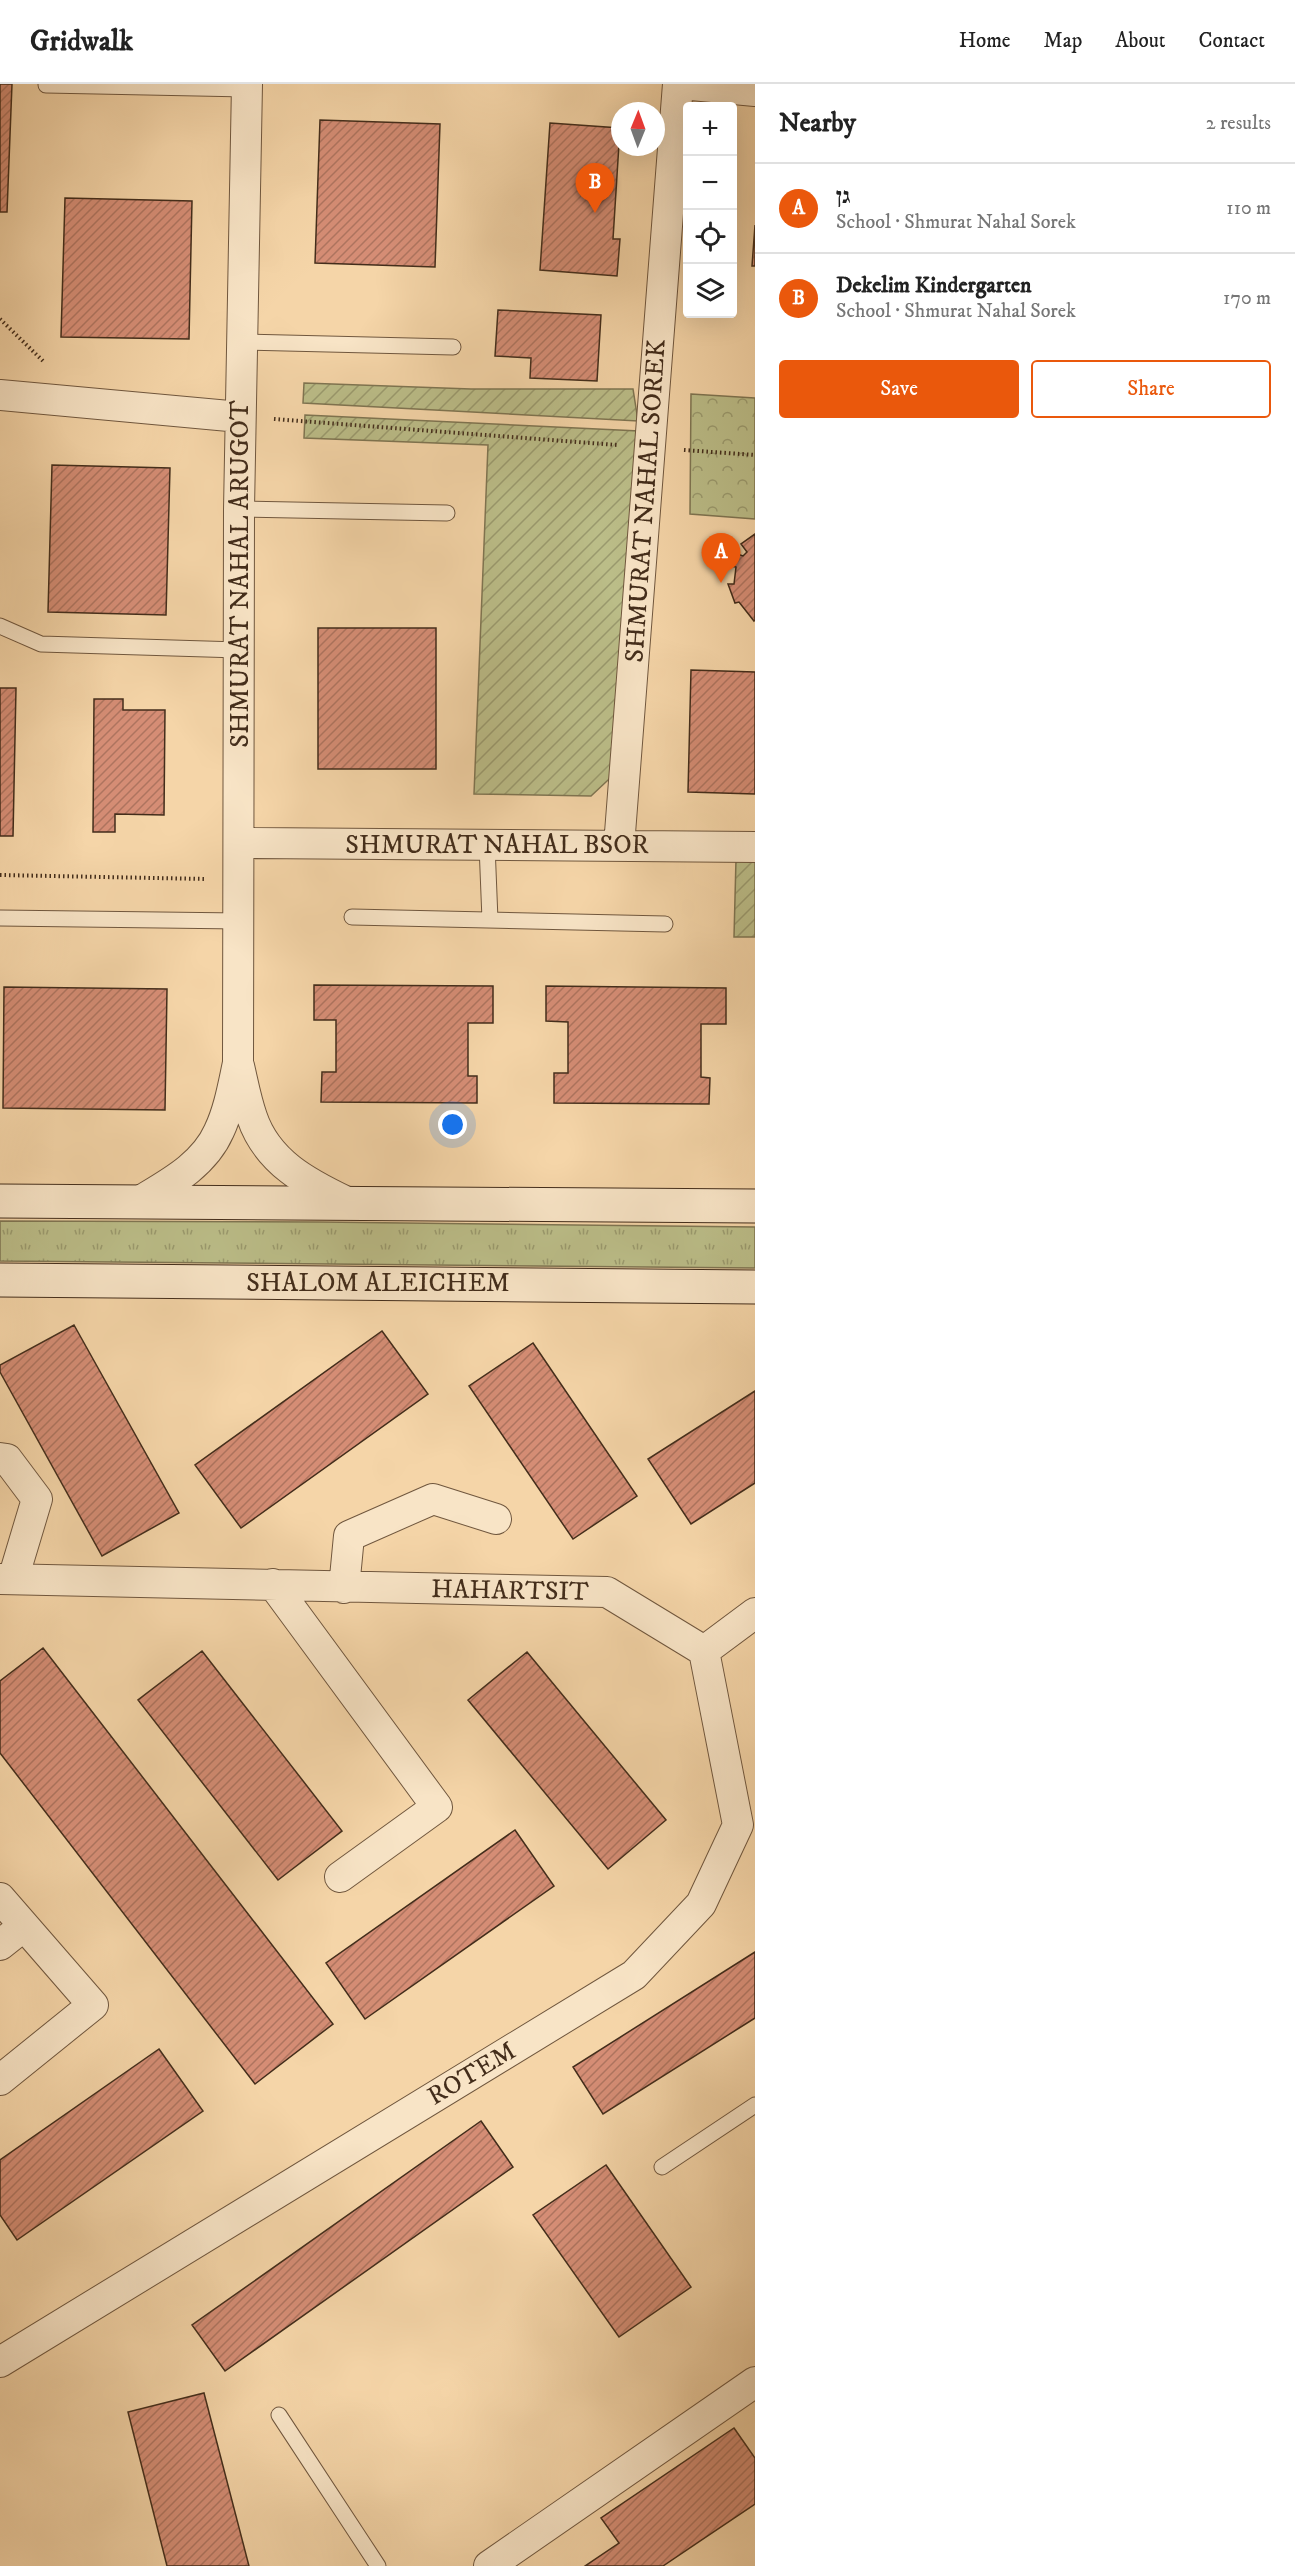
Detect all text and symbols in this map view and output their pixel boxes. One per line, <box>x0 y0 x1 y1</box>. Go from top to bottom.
text: Gridwalk <box>30 24 133 59</box>
text: Home <box>959 28 1011 54</box>
text: Map <box>1044 28 1082 54</box>
text: About <box>1115 28 1166 54</box>
text: Contact <box>1199 28 1265 54</box>
north arrow <box>611 102 665 156</box>
map controls <box>683 102 737 318</box>
button: + <box>683 102 737 156</box>
text: Nearby <box>779 107 856 140</box>
text: 2 results <box>1206 111 1271 136</box>
button: − <box>683 156 737 210</box>
pin: B <box>576 164 614 213</box>
text: גן <box>836 183 850 210</box>
text: A <box>792 196 805 221</box>
text: 110 m <box>1226 196 1271 221</box>
button: locate <box>683 210 737 264</box>
text: School · Shmurat Nahal Sorek <box>836 210 1076 235</box>
button: layers <box>683 264 737 318</box>
text: Dekelim Kindergarten <box>836 272 1032 299</box>
text: B <box>792 286 805 311</box>
text: 170 m <box>1223 286 1271 311</box>
text: School · Shmurat Nahal Sorek <box>836 299 1076 324</box>
street label: SHMURAT NAHAL SOREK <box>618 338 674 664</box>
button: Save <box>779 360 1019 418</box>
button: Share <box>1031 360 1271 418</box>
street label: SHMURAT NAHAL ARUGOT <box>224 400 257 748</box>
pin: A <box>702 534 740 583</box>
street label: SHMURAT NAHAL BSOR <box>345 829 649 862</box>
your location <box>438 1110 467 1139</box>
street label: SHALOM ALEICHEM <box>246 1267 510 1300</box>
street label: HAHARTSIT <box>431 1573 589 1609</box>
street label: ROTEM <box>422 2035 522 2113</box>

